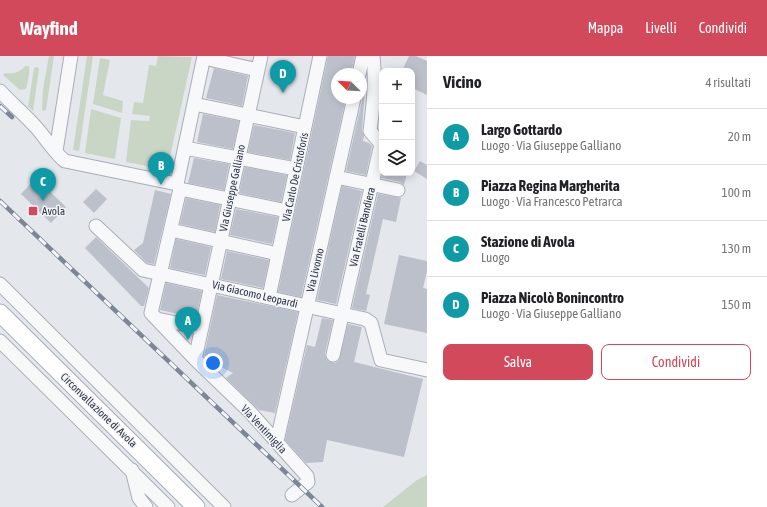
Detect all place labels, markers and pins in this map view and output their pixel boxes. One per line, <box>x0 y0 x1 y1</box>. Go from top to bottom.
pin: D <box>270 60 296 93</box>
pin: B <box>148 152 174 185</box>
pin: C <box>30 168 56 201</box>
marker: Avola <box>27 205 39 217</box>
place label: Avola <box>42 205 65 217</box>
pin: A <box>175 307 201 340</box>

